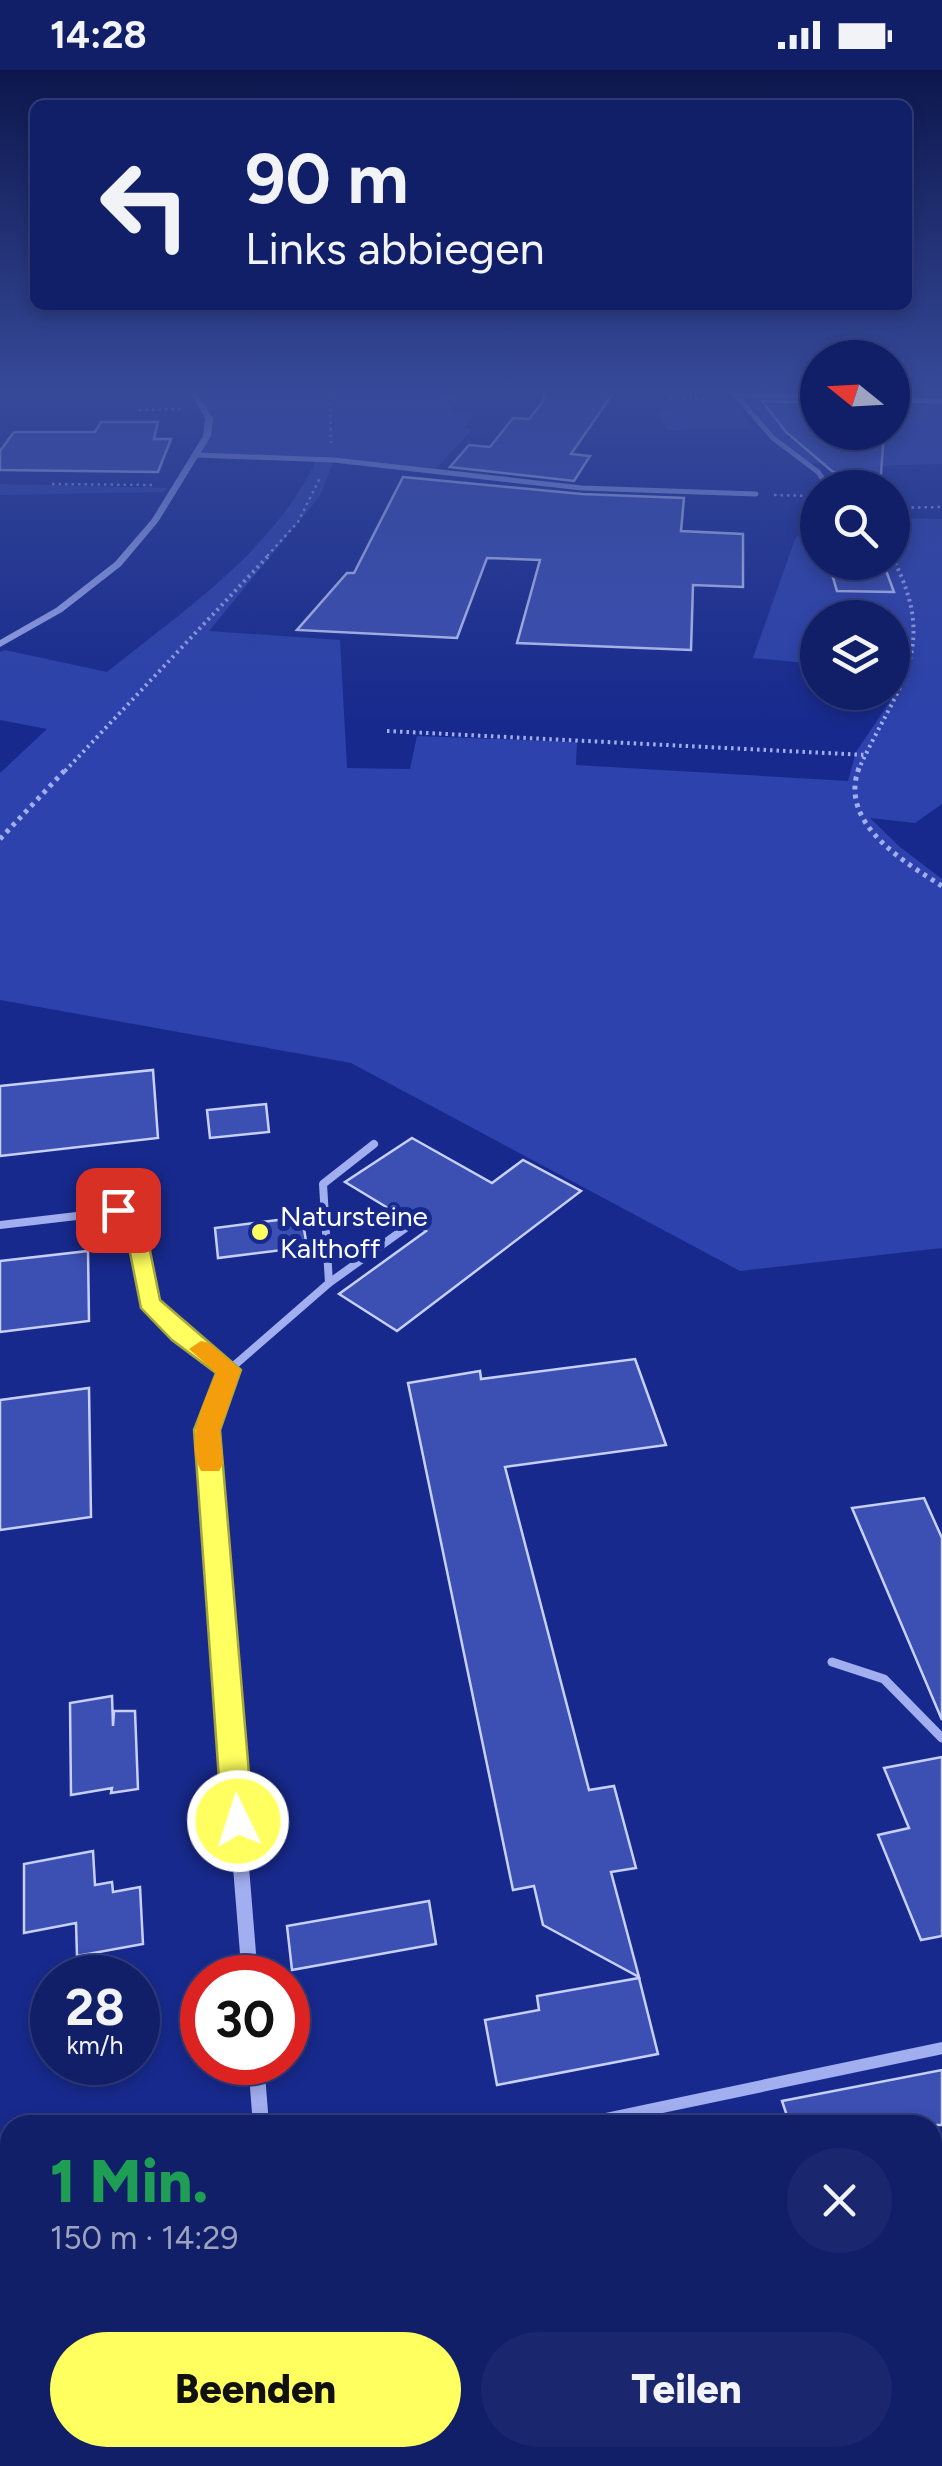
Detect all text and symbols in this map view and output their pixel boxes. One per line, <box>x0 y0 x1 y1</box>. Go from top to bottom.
text: 14:28 <box>50 12 147 58</box>
text: 90 m <box>245 136 409 221</box>
icon: left <box>80 140 210 270</box>
text: Links abbiegen <box>245 221 545 275</box>
north arrow <box>800 340 910 450</box>
map controls <box>800 340 910 710</box>
button: search <box>800 470 910 580</box>
button: layers <box>800 600 910 710</box>
pin <box>76 1168 161 1253</box>
icon: arrive <box>91 1183 146 1238</box>
place label: Natursteine Kalthoff <box>280 1199 428 1265</box>
marker: Natursteine Kalthoff <box>249 1221 271 1243</box>
position arrow <box>186 1769 290 1873</box>
speed limit sign: 30 <box>180 1955 310 2085</box>
text: 28 <box>65 1977 125 2038</box>
text: km/h <box>66 2030 124 2060</box>
text: 1 Min. <box>50 2145 208 2217</box>
button: close <box>787 2148 892 2253</box>
text: 150 m · 14:29 <box>50 2219 238 2257</box>
button: Beenden <box>50 2332 461 2447</box>
button: Teilen <box>481 2332 892 2447</box>

